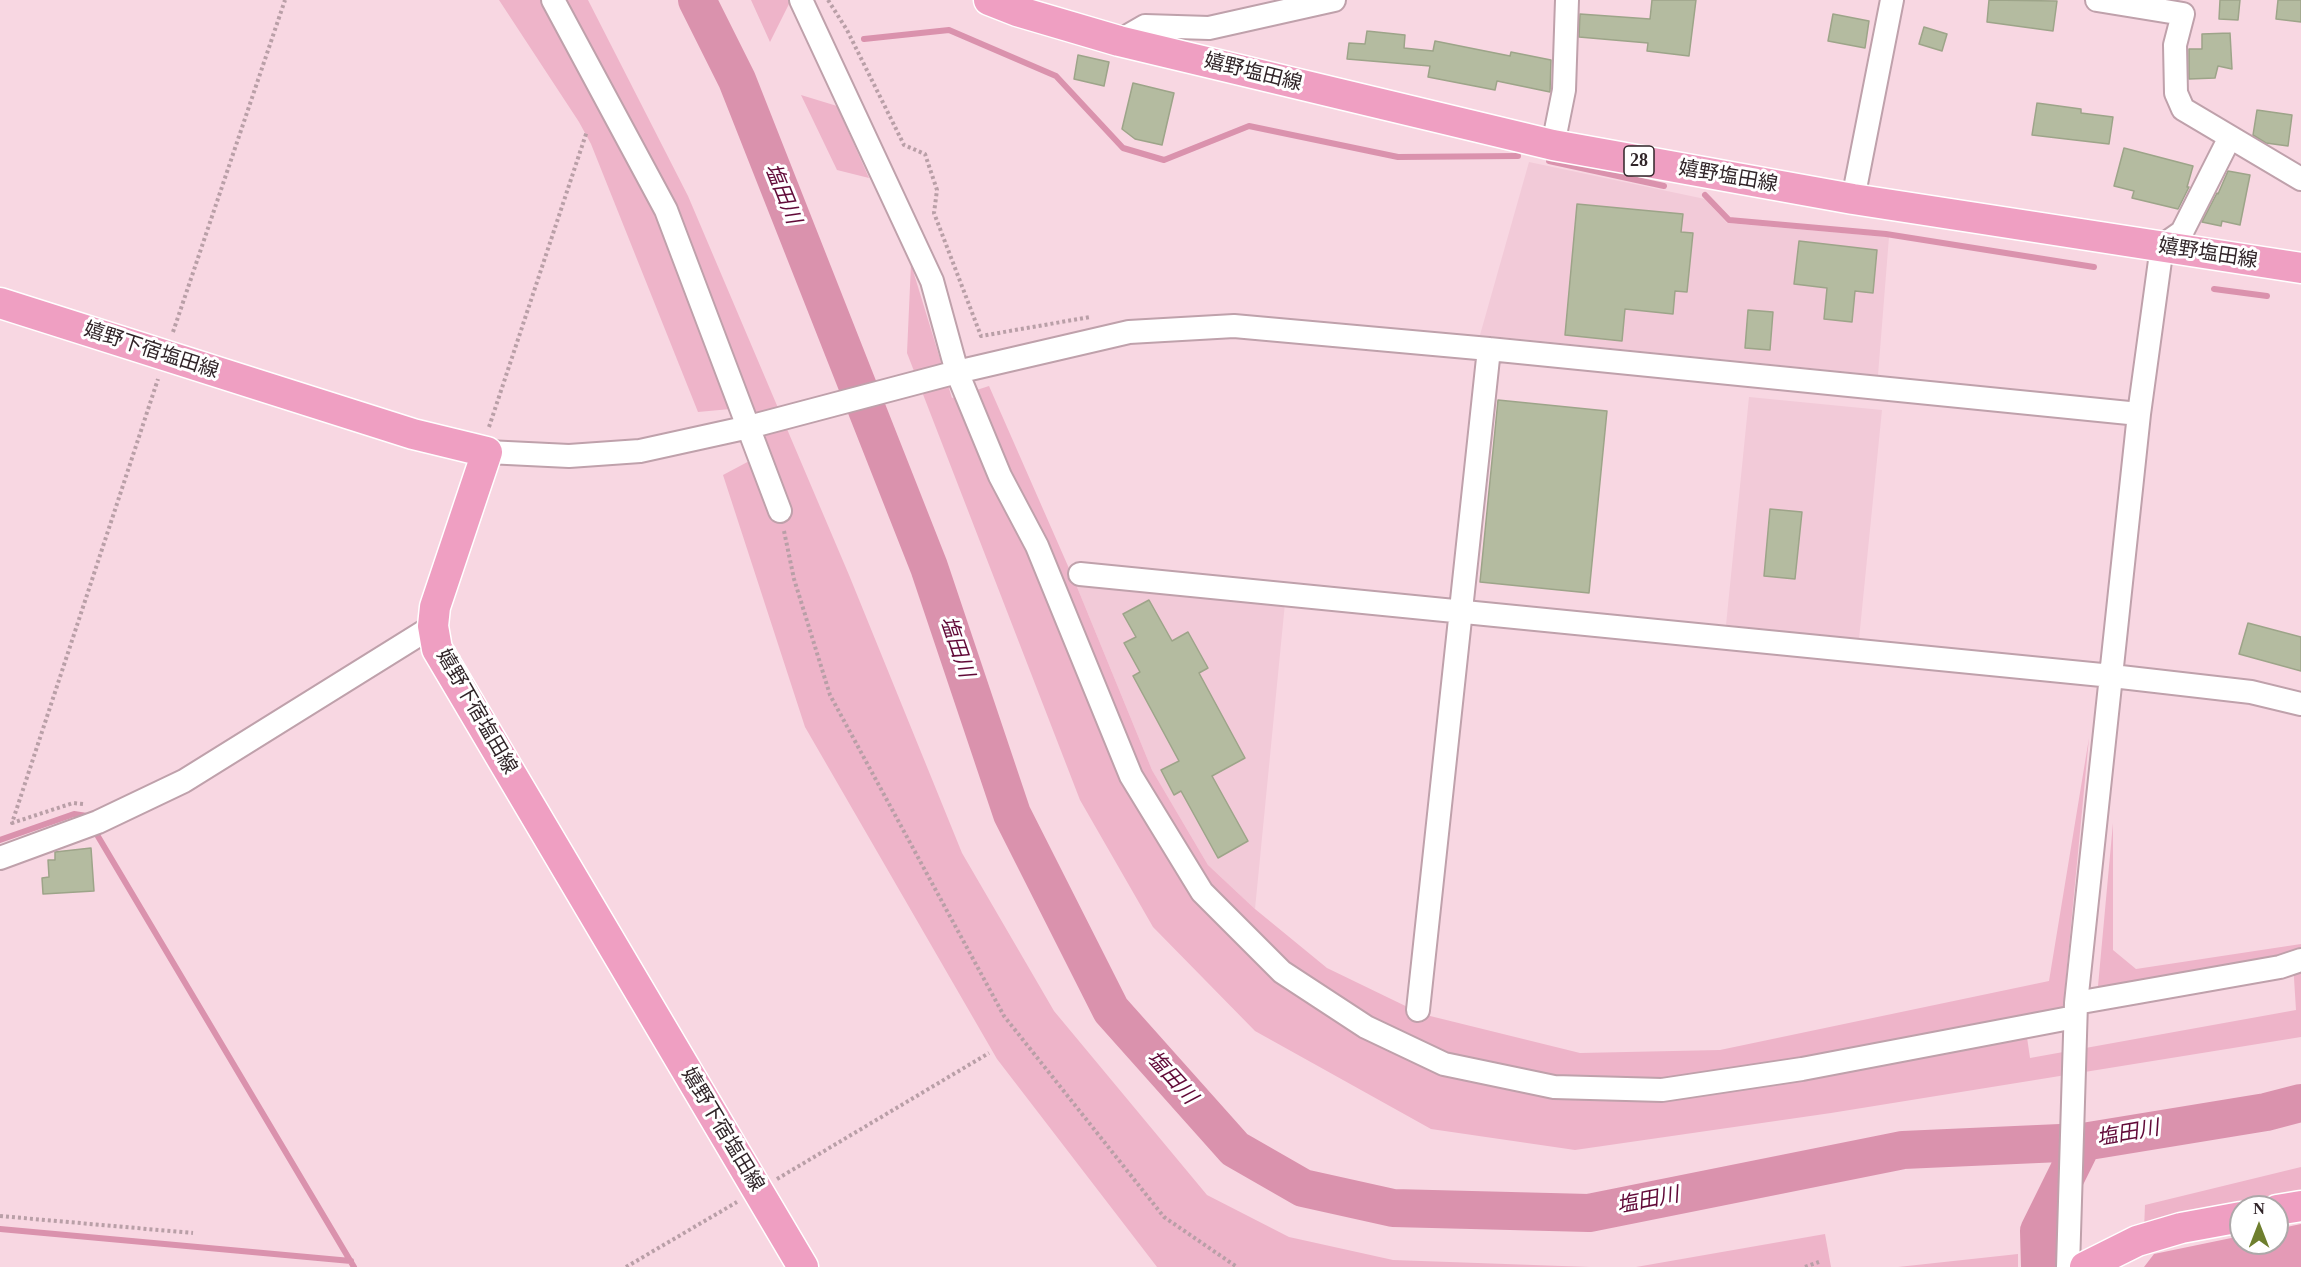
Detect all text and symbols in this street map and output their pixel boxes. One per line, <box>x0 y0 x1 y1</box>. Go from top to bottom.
street label: 嬉野塩田線 <box>1202 49 1304 97</box>
road number: 28 <box>1624 146 1654 176</box>
street label: 嬉野塩田線 <box>1677 156 1779 198</box>
water label: 塩田川 <box>759 160 805 228</box>
street label: 嬉野塩田線 <box>2157 234 2259 274</box>
street label: 嬉野下宿塩田線 <box>81 318 221 384</box>
water label: 塩田川 <box>934 613 978 681</box>
street label: 嬉野下宿塩田線 <box>431 645 521 779</box>
water label: 塩田川 <box>1141 1046 1201 1110</box>
street label: 嬉野下宿塩田線 <box>676 1064 768 1196</box>
water label: 塩田川 <box>2095 1116 2161 1152</box>
water label: 塩田川 <box>1615 1183 1681 1219</box>
north arrow <box>2229 1195 2289 1255</box>
text: N <box>2253 1200 2265 1217</box>

